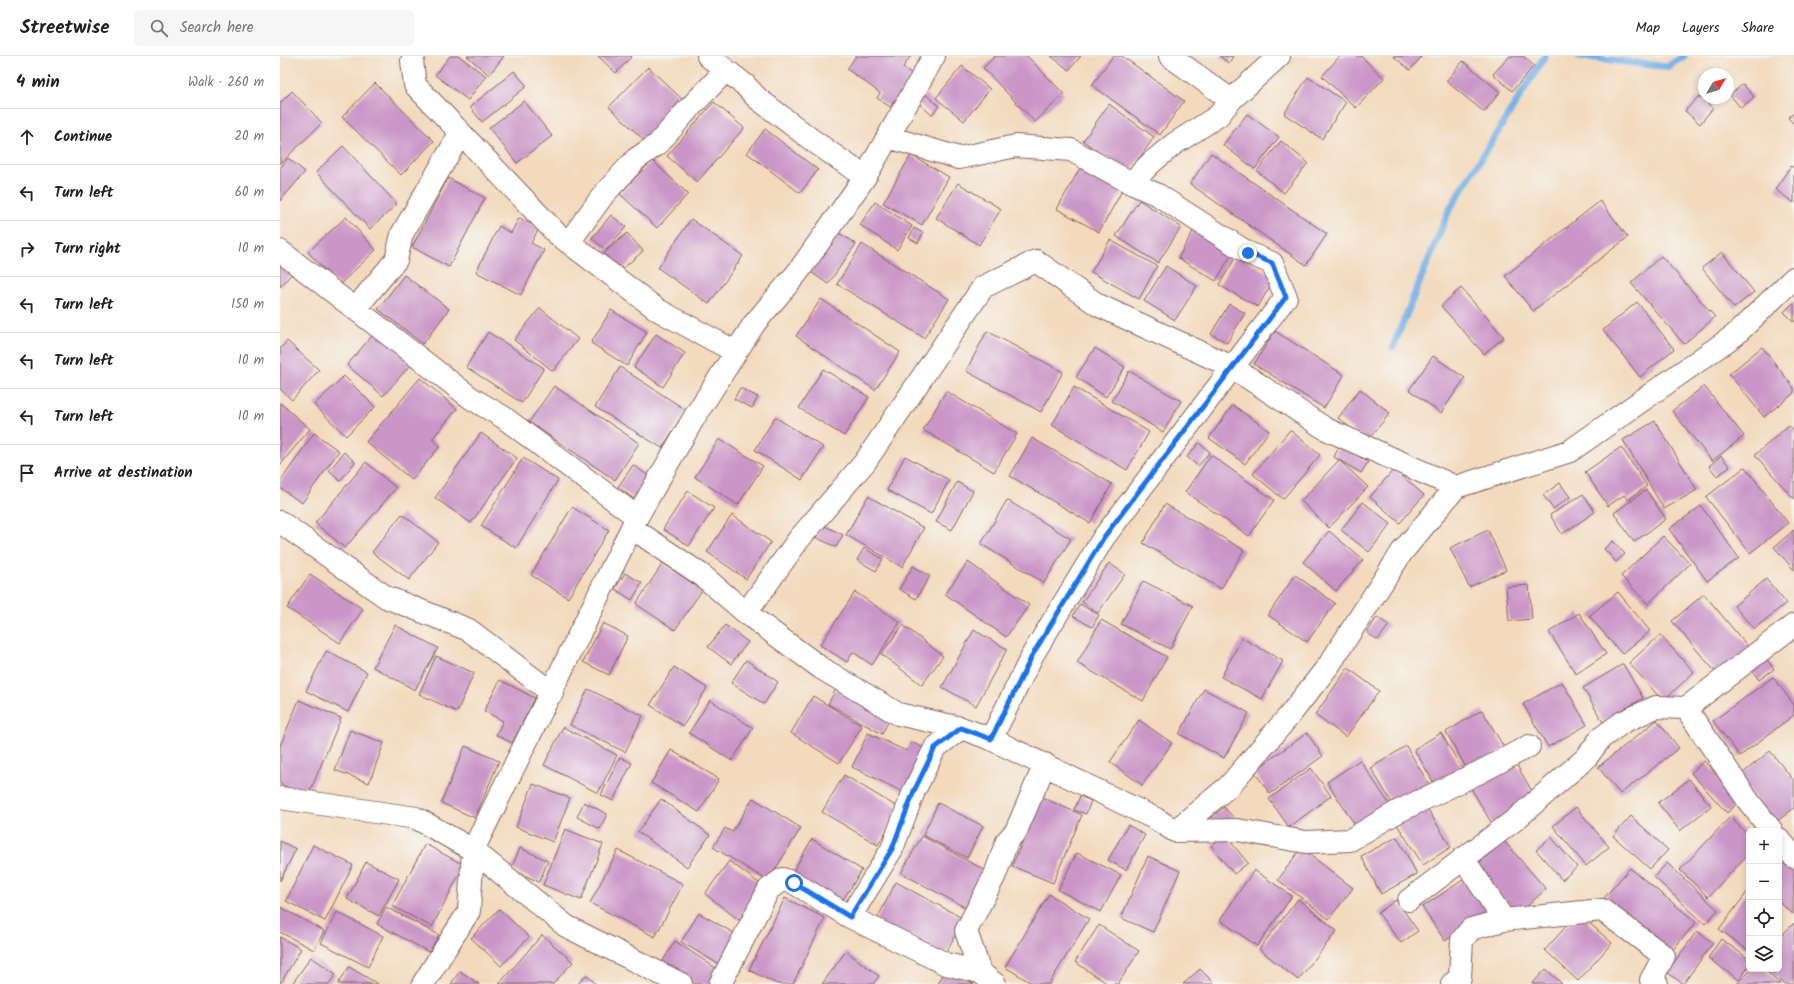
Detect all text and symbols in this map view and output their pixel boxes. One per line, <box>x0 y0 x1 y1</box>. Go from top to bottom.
search box <box>134 10 414 46</box>
text: Streetwise <box>20 13 110 43</box>
text: Search here <box>180 16 254 40</box>
icon: search <box>148 17 170 39</box>
text: Map <box>1636 17 1660 39</box>
text: Layers <box>1682 17 1720 39</box>
text: Share <box>1742 17 1774 39</box>
north arrow <box>1698 68 1734 104</box>
text: 4 min <box>16 69 60 96</box>
text: Walk · 260 m <box>188 72 264 93</box>
text: Continue <box>54 125 112 149</box>
icon: ahead <box>16 126 38 148</box>
text: 20 m <box>234 126 264 147</box>
text: Turn left <box>54 181 114 205</box>
icon: left <box>16 182 38 204</box>
text: 60 m <box>235 182 264 203</box>
text: Turn right <box>54 237 121 261</box>
icon: right <box>16 238 38 260</box>
text: 10 m <box>238 238 264 259</box>
route end <box>1239 244 1257 262</box>
text: Turn left <box>54 293 114 317</box>
icon: left <box>16 294 38 316</box>
text: 150 m <box>231 294 264 315</box>
text: Turn left <box>54 349 114 373</box>
icon: left <box>16 350 38 372</box>
text: 10 m <box>238 350 264 371</box>
text: Turn left <box>54 405 114 429</box>
icon: left <box>16 406 38 428</box>
text: 10 m <box>238 406 264 427</box>
text: Arrive at destination <box>54 461 193 485</box>
icon: arrive <box>16 462 38 484</box>
map controls <box>1746 828 1782 972</box>
button: + <box>1746 828 1782 864</box>
button: − <box>1746 864 1782 900</box>
route start <box>785 874 803 892</box>
button: locate <box>1746 900 1782 936</box>
button: layers <box>1746 936 1782 972</box>

